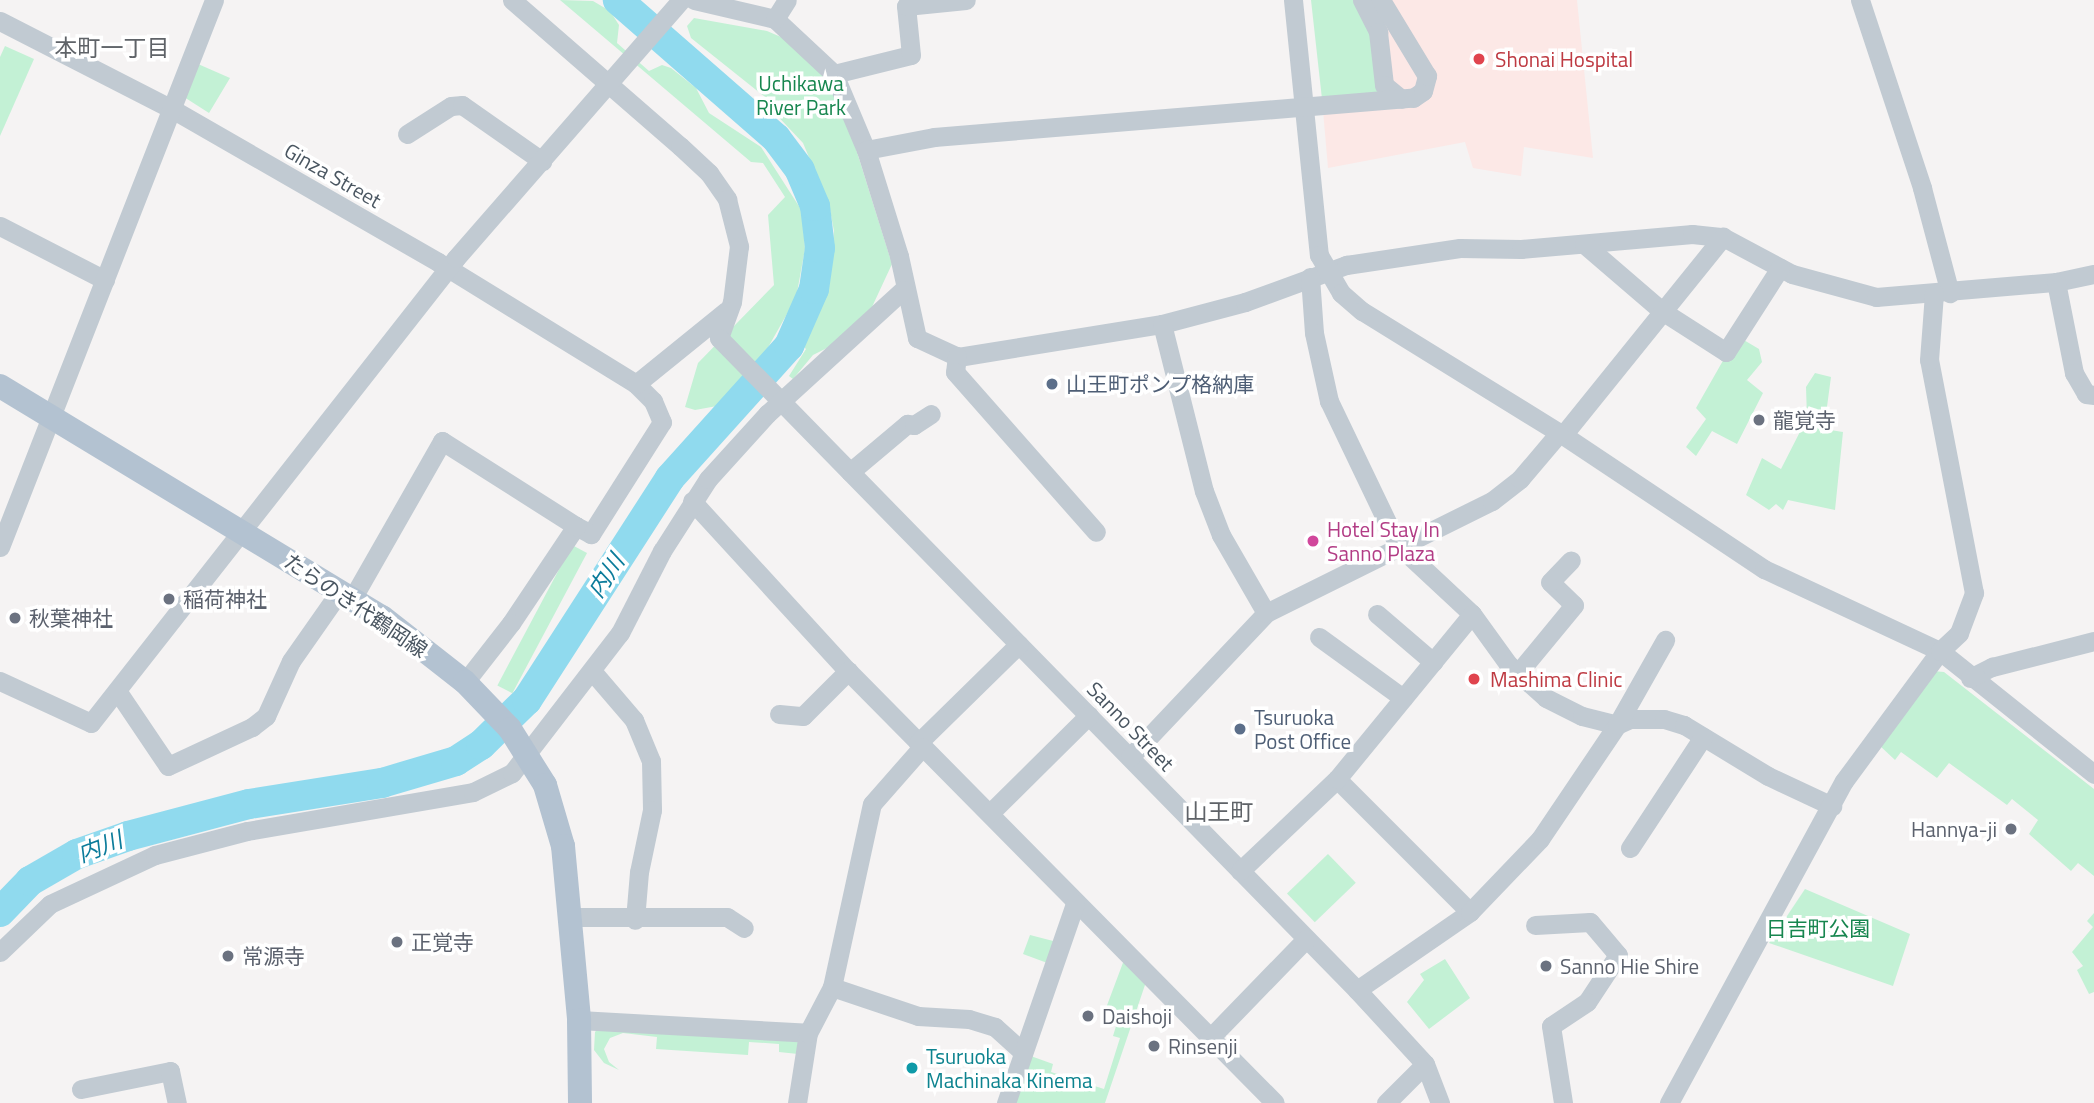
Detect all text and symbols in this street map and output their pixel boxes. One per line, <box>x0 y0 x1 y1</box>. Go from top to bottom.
district label: 本町一丁目 <box>55 34 169 62</box>
place label: Shonai Hospital <box>1495 46 1633 72</box>
marker: Shonai Hospital <box>1469 49 1489 69</box>
park label: Uchikawa River Park <box>756 70 846 120</box>
street label: Ginza Street <box>280 137 386 213</box>
place label: 山王町ポンプ格納庫 <box>1066 371 1255 397</box>
marker: 山王町ポンプ格納庫 <box>1044 376 1060 392</box>
place label: 龍覚寺 <box>1773 407 1836 433</box>
marker: 龍覚寺 <box>1751 412 1767 428</box>
place label: Hotel Stay In Sanno Plaza <box>1327 516 1440 566</box>
marker: Hotel Stay In Sanno Plaza <box>1305 533 1321 549</box>
street label: たらのき代鶴岡線 <box>279 548 433 662</box>
water label: 内川 <box>582 549 630 603</box>
place label: 稲荷神社 <box>183 586 267 612</box>
marker: 稲荷神社 <box>161 591 177 607</box>
place label: 秋葉神社 <box>29 605 113 631</box>
marker: 秋葉神社 <box>7 610 23 626</box>
place label: Mashima Clinic <box>1490 666 1622 692</box>
marker: Mashima Clinic <box>1464 669 1484 689</box>
street label: Sanno Street <box>1082 676 1180 776</box>
place label: Tsuruoka Post Office <box>1254 704 1351 754</box>
marker: Tsuruoka Post Office <box>1232 721 1248 737</box>
district label: 山王町 <box>1185 798 1253 826</box>
place label: Hannya-ji <box>1911 816 1997 842</box>
marker: Hannya-ji <box>2003 821 2019 837</box>
water label: 内川 <box>74 826 126 868</box>
park label: 日吉町公園 <box>1766 915 1870 941</box>
place label: 正覚寺 <box>411 929 474 955</box>
marker: 正覚寺 <box>389 934 405 950</box>
place label: 常源寺 <box>242 943 305 969</box>
marker: 常源寺 <box>220 948 236 964</box>
place label: Sanno Hie Shire <box>1560 953 1699 979</box>
marker: Sanno Hie Shire <box>1538 958 1554 974</box>
place label: Daishoji <box>1102 1003 1172 1029</box>
marker: Daishoji <box>1080 1008 1096 1024</box>
place label: Rinsenji <box>1168 1033 1238 1059</box>
marker: Rinsenji <box>1146 1038 1162 1054</box>
place label: Tsuruoka Machinaka Kinema <box>926 1043 1093 1093</box>
marker: Tsuruoka Machinaka Kinema <box>904 1060 920 1076</box>

